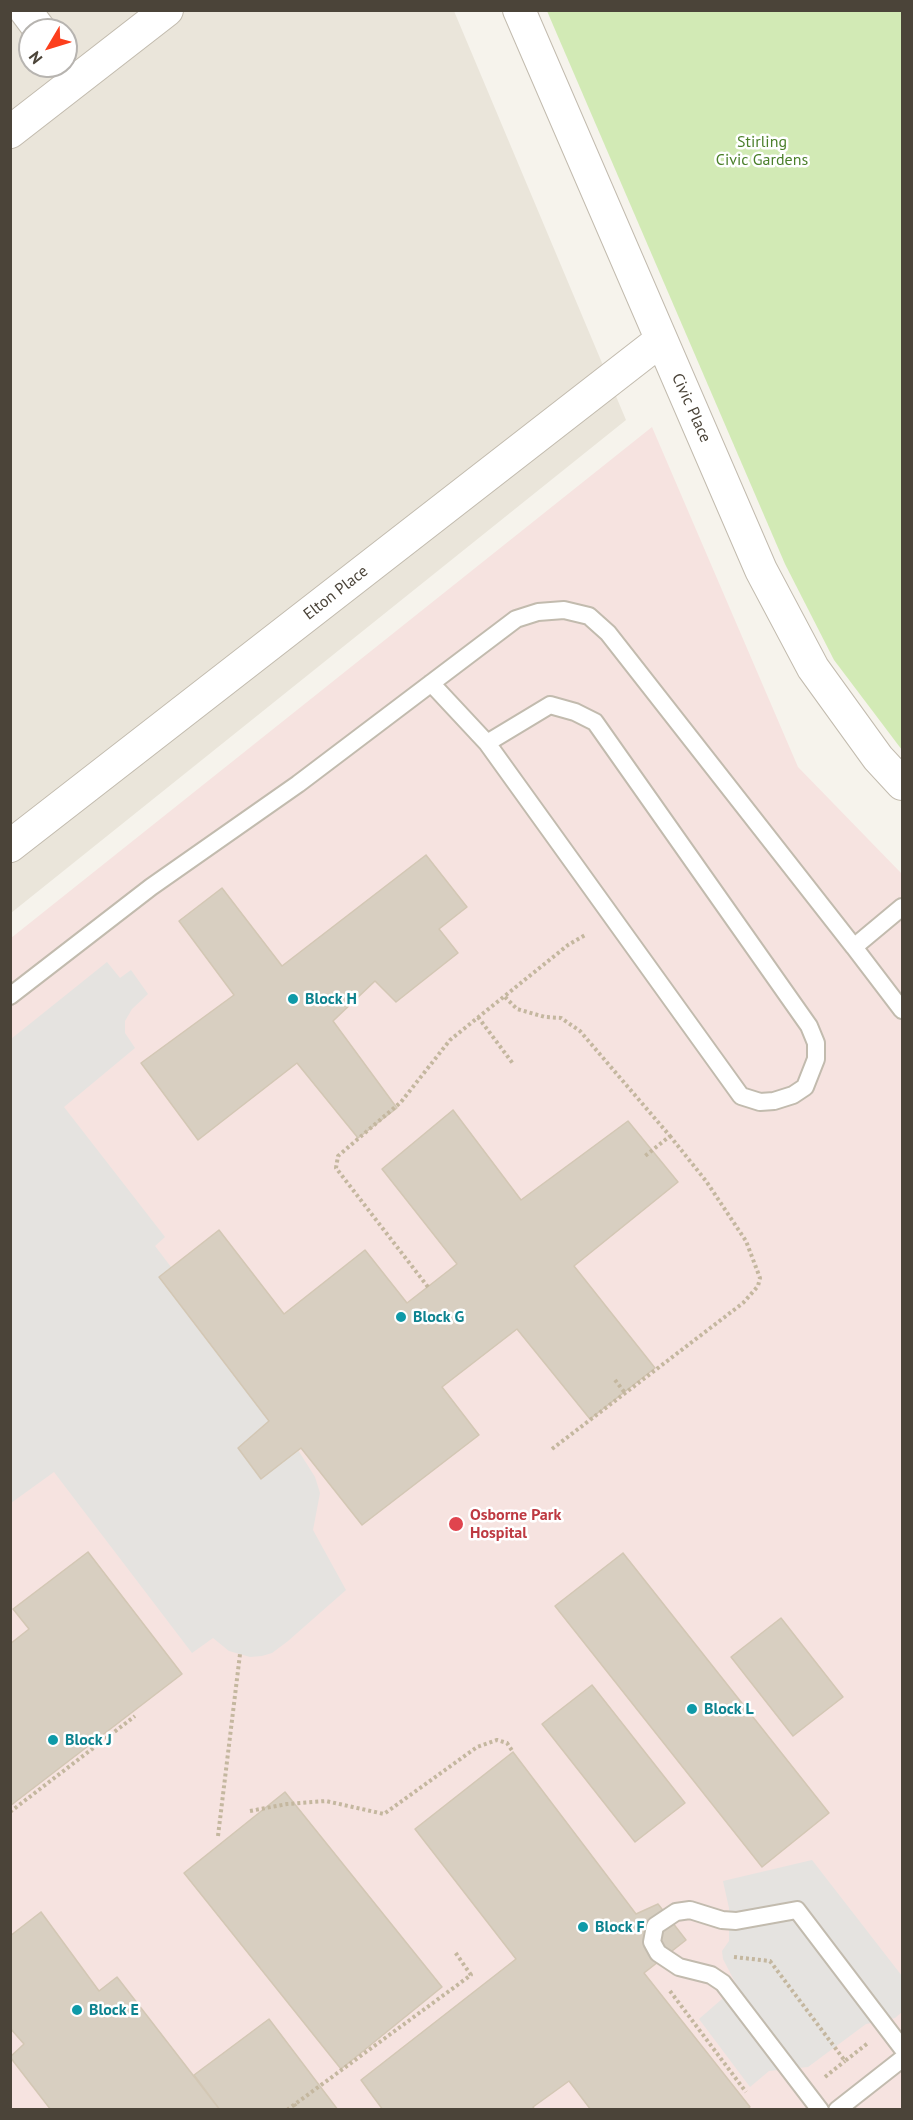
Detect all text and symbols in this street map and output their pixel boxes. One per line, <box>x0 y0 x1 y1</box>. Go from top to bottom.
north arrow <box>18 18 78 78</box>
text: N <box>24 48 47 68</box>
park label: Stirling Civic Gardens <box>716 132 808 170</box>
street label: Civic Place <box>667 371 715 445</box>
street label: Elton Place <box>300 562 372 624</box>
place label: Block H <box>305 989 357 1009</box>
marker: Block H <box>286 992 300 1006</box>
place label: Block G <box>413 1307 464 1327</box>
marker: Block G <box>394 1310 408 1324</box>
place label: Osborne Park Hospital <box>470 1505 561 1543</box>
marker: Osborne Park Hospital <box>447 1515 465 1533</box>
place label: Block L <box>704 1699 754 1719</box>
marker: Block L <box>685 1702 699 1716</box>
place label: Block J <box>65 1730 112 1750</box>
marker: Block J <box>46 1733 60 1747</box>
place label: Block F <box>595 1917 645 1937</box>
marker: Block F <box>576 1920 590 1934</box>
place label: Block E <box>89 2000 139 2020</box>
marker: Block E <box>70 2003 84 2017</box>

